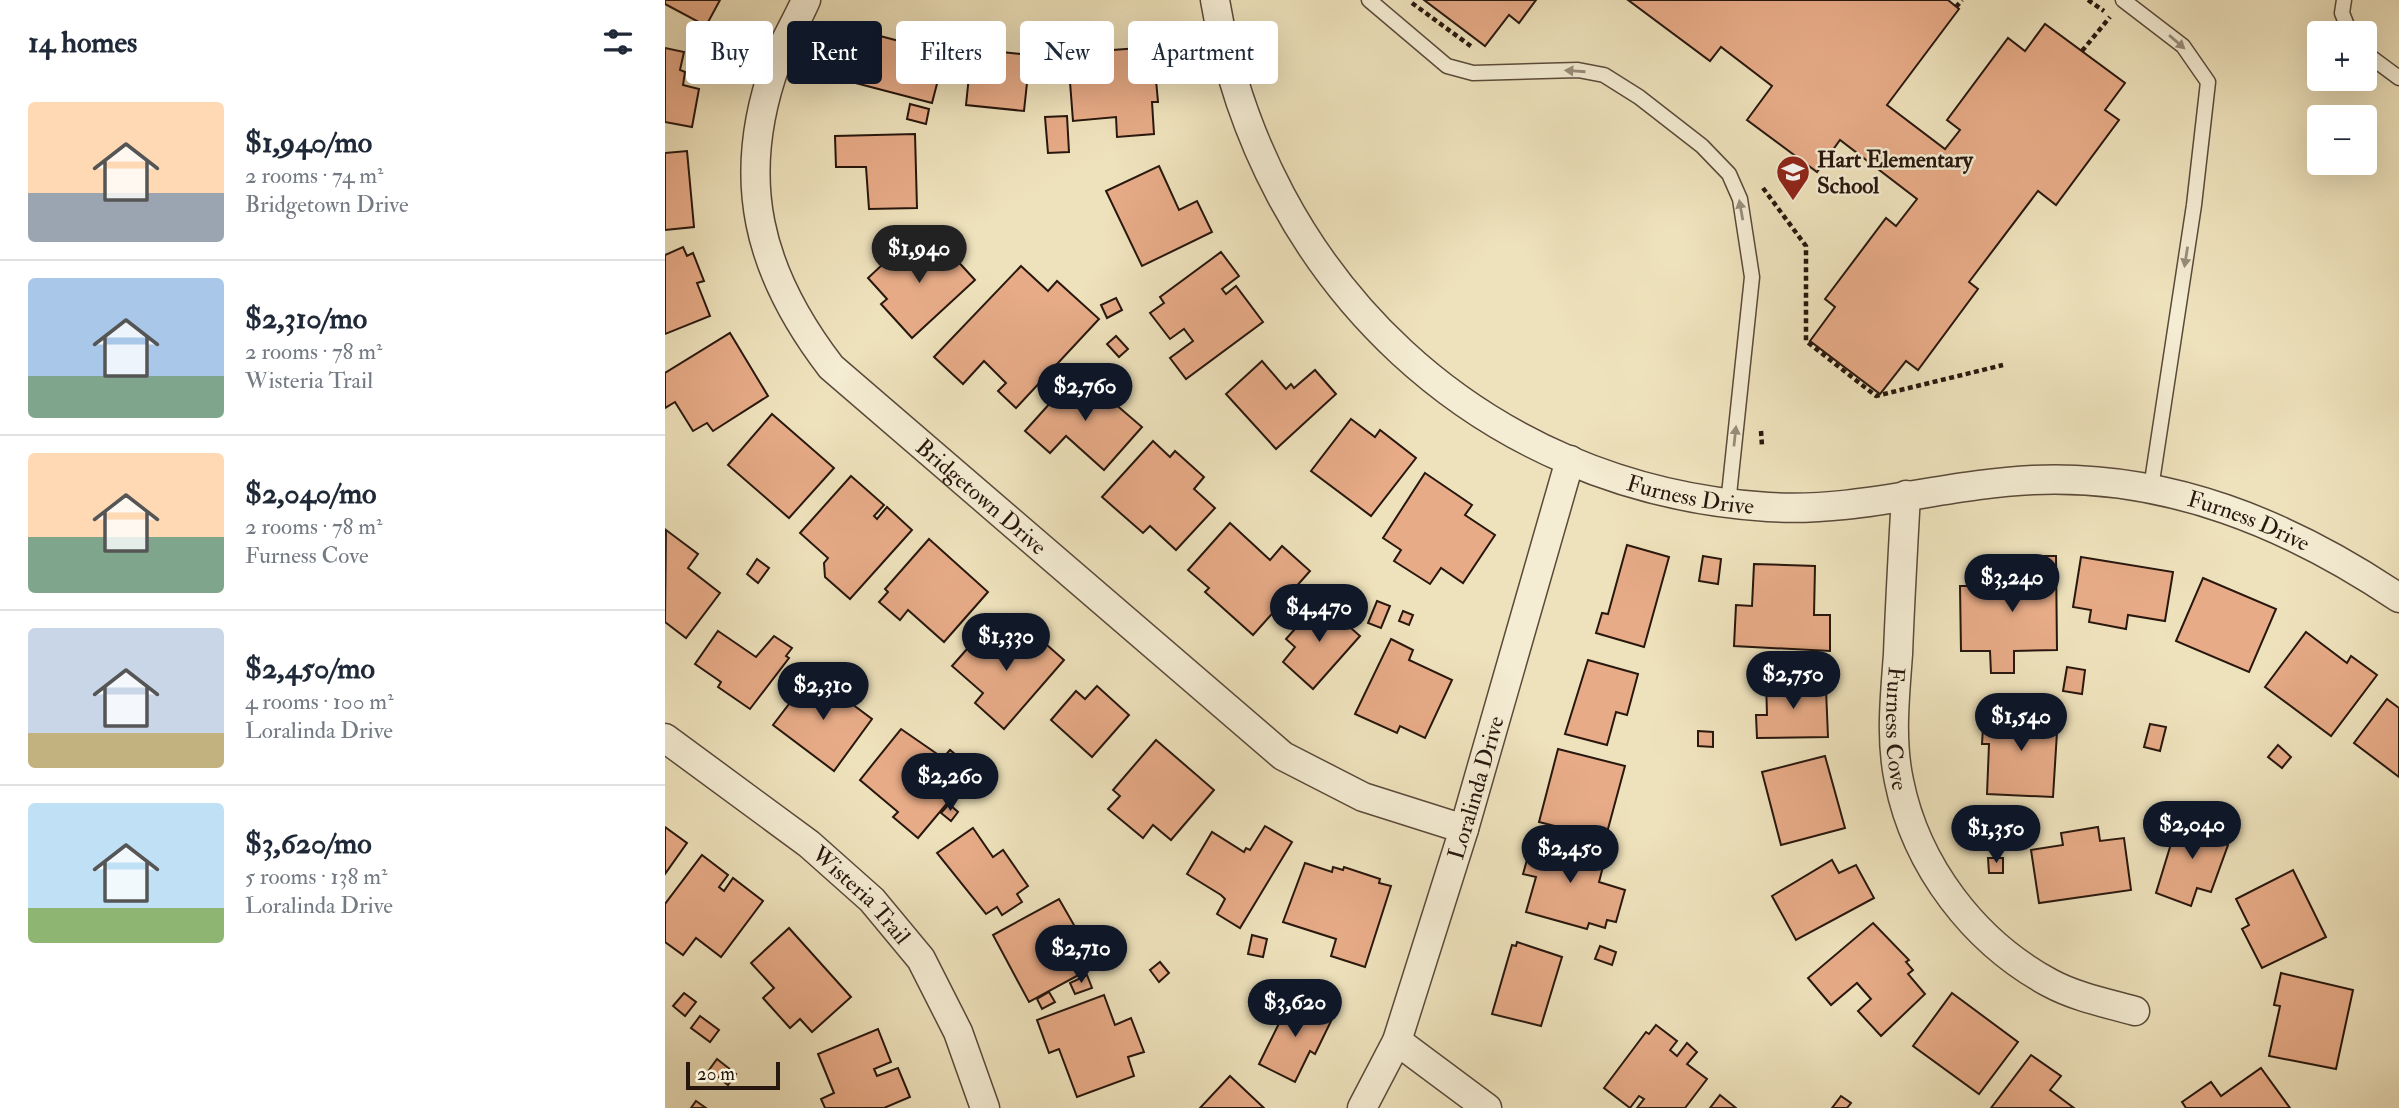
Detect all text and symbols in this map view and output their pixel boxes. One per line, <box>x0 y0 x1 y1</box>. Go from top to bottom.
chip: Buy <box>686 21 773 84</box>
chip: Rent <box>787 21 882 84</box>
chip: Filters <box>896 21 1006 84</box>
chip: New <box>1020 21 1114 84</box>
chip: Apartment <box>1128 21 1278 84</box>
map controls <box>2307 21 2377 175</box>
button: + <box>2307 21 2377 91</box>
icon: filters <box>599 23 637 61</box>
text: 14 homes <box>28 24 137 61</box>
one-way arrow <box>2168 34 2186 50</box>
one-way arrow <box>1564 66 1586 77</box>
button: − <box>2307 105 2377 175</box>
text: $1,940/mo <box>245 124 372 161</box>
icon: home <box>84 130 168 214</box>
place label: Hart Elementary School <box>1817 145 1974 200</box>
school or university icon: Hart Elementary School <box>1774 153 1812 202</box>
text: 2 rooms · 74 m² <box>245 161 384 190</box>
text: Bridgetown Drive <box>245 190 409 219</box>
one-way arrow <box>1735 199 1746 221</box>
pin: $1,940 <box>862 226 976 285</box>
text: $1,940 <box>888 233 950 262</box>
one-way arrow <box>2180 246 2191 268</box>
text: $2,310/mo <box>245 300 367 337</box>
icon: home <box>84 306 168 390</box>
text: 2 rooms · 78 m² <box>245 337 383 366</box>
pin: $2,760 <box>1028 364 1142 423</box>
text: Wisteria Trail <box>245 366 373 395</box>
text: $2,760 <box>1053 371 1117 400</box>
one-way arrow <box>1730 425 1741 447</box>
street label: Bridgetown Drive <box>910 433 1053 562</box>
street label: Furness Drive <box>1623 468 1756 521</box>
text: $2,040/mo <box>245 475 377 512</box>
icon: home <box>84 481 168 565</box>
street label: Furness Drive <box>2184 484 2315 558</box>
text: 2 rooms · 78 m² <box>245 512 383 541</box>
text: Furness Cove <box>245 541 369 570</box>
pin: $3,240 <box>1955 554 2069 614</box>
text: $3,240 <box>1980 562 2044 591</box>
pin: $4,470 <box>1262 584 1376 644</box>
text: $4,470 <box>1286 592 1352 621</box>
pin: $1,330 <box>949 614 1063 673</box>
text: $1,330 <box>978 621 1034 650</box>
text: $2,450/mo <box>245 650 375 687</box>
pin: $2,750 <box>1736 652 1850 711</box>
icon: home <box>84 656 168 740</box>
text: $2,750 <box>1762 659 1824 688</box>
pin: $2,310 <box>766 662 880 722</box>
street label: Furness Cove <box>1879 666 1915 793</box>
text: $2,310 <box>794 670 852 699</box>
text: 4 rooms · 100 m² <box>245 687 394 716</box>
pin: $1,540 <box>1964 694 2078 753</box>
text: $1,540 <box>1991 701 2051 730</box>
street label: Loralinda Drive <box>1441 712 1511 863</box>
text: Loralinda Drive <box>245 716 393 745</box>
pin: $2,260 <box>893 754 1007 813</box>
text: $2,260 <box>917 761 983 790</box>
pin: $2,040 <box>2135 802 2249 861</box>
pin: $1,350 <box>1939 806 2053 865</box>
text: $2,040 <box>2159 809 2225 838</box>
text: $1,350 <box>1967 813 2025 842</box>
text: $3,620/mo <box>245 825 372 862</box>
pin: $2,450 <box>1513 826 1627 885</box>
icon: home <box>84 831 168 915</box>
text: $2,450 <box>1538 833 1602 862</box>
street label: Wisteria Trail <box>805 839 917 950</box>
text: 5 rooms · 138 m² <box>245 862 388 891</box>
text: Loralinda Drive <box>245 891 393 920</box>
pin: $2,710 <box>1024 926 1138 985</box>
text: $2,710 <box>1051 933 1111 962</box>
pin: $3,620 <box>1238 979 1352 1039</box>
text: $3,620 <box>1264 987 1326 1016</box>
scale bar <box>686 1059 781 1091</box>
text: 20 m <box>697 1062 735 1086</box>

